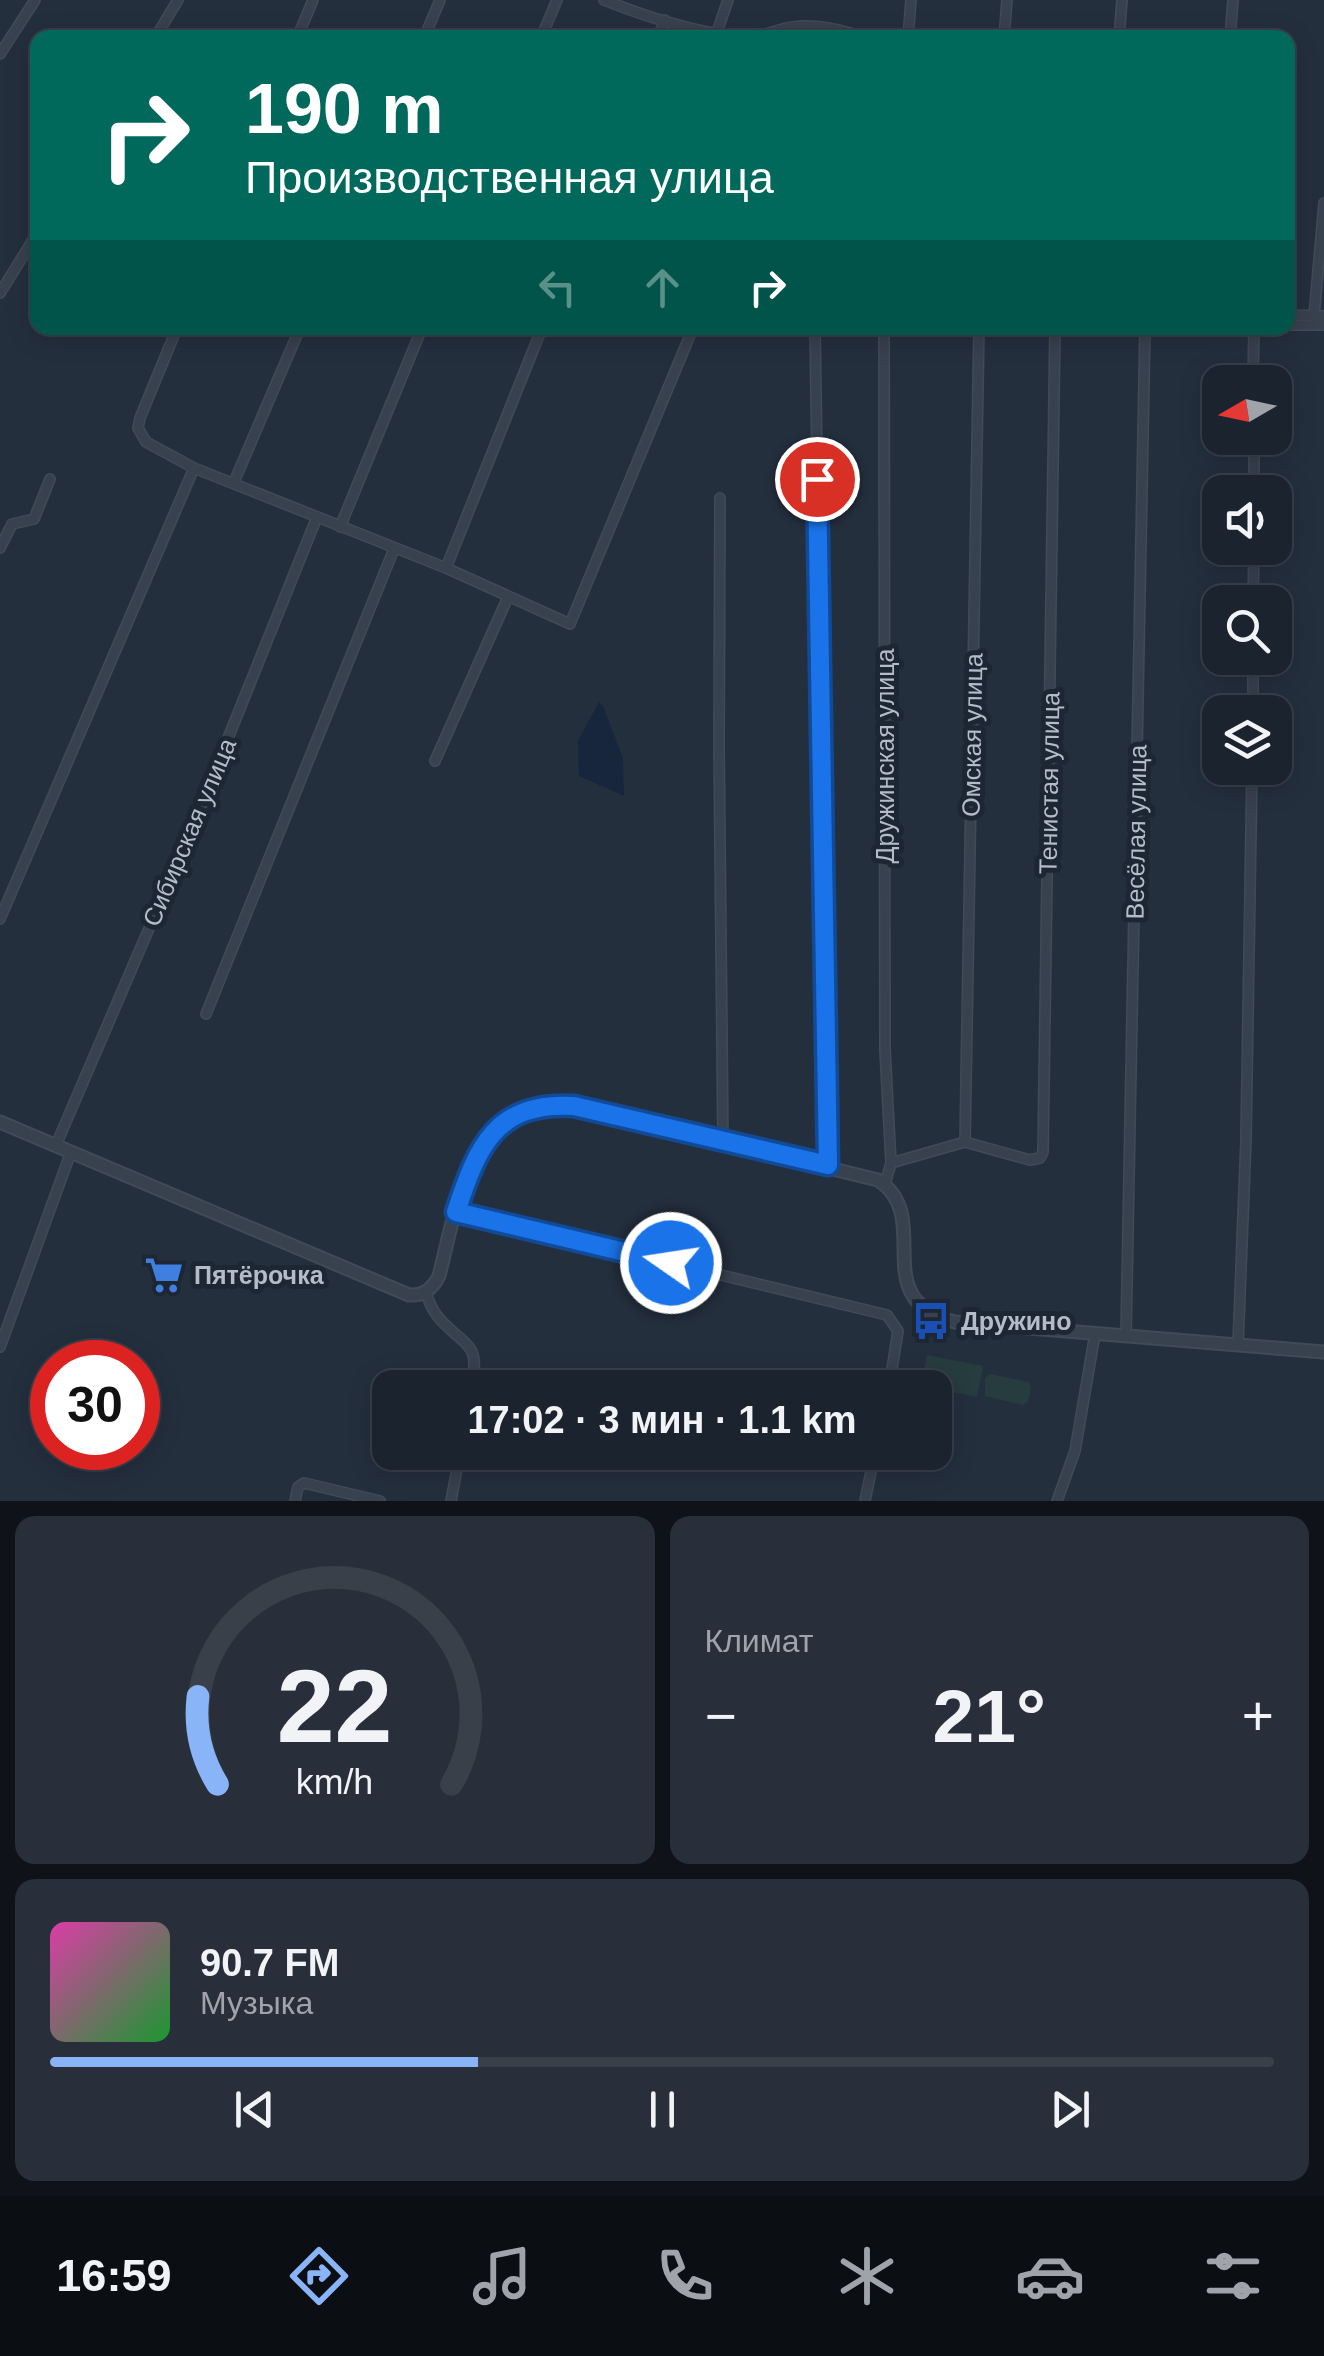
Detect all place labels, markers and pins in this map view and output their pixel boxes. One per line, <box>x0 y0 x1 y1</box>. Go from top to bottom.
pin <box>775 437 860 522</box>
supermarket icon: Пятёрочка <box>143 1254 185 1296</box>
place label: Пятёрочка <box>194 1261 325 1289</box>
bus stop icon: Дружино <box>910 1300 952 1342</box>
place label: Дружино <box>961 1307 1071 1335</box>

